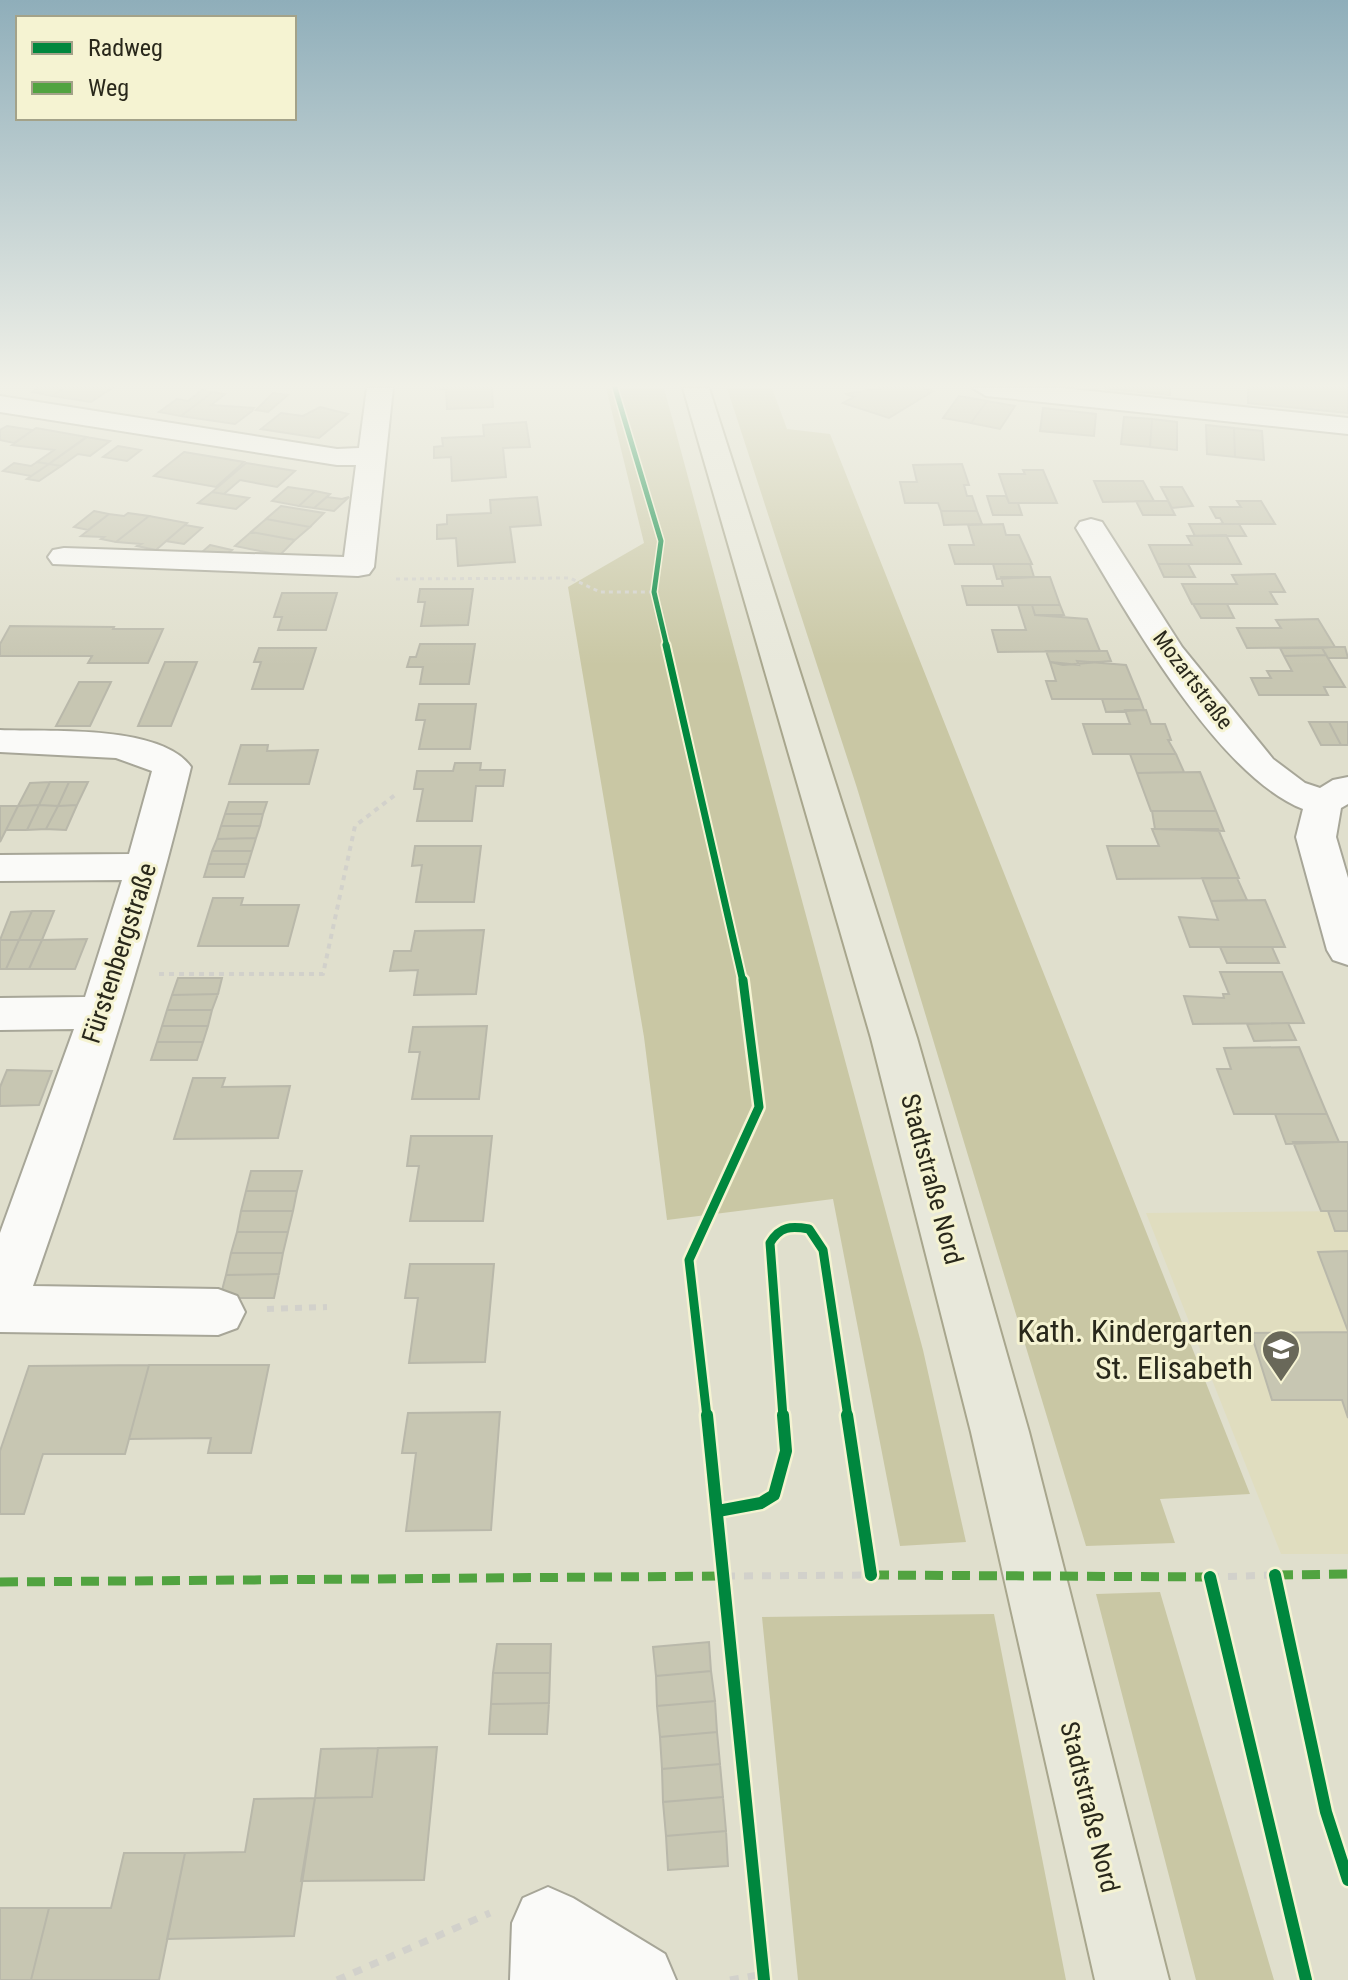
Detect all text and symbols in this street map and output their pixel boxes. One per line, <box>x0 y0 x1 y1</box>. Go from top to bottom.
legend <box>16 16 296 120</box>
text: Radweg <box>88 34 163 62</box>
text: Weg <box>88 74 129 102</box>
street label: Mozartstraße <box>1148 626 1238 734</box>
street label: Fürstenbergstraße <box>76 859 162 1047</box>
street label: Stadtstraße Nord <box>895 1091 969 1267</box>
place label: Kath. Kindergarten St. Elisabeth <box>1017 1312 1253 1387</box>
school or university icon: Kath. Kindergarten St. Elisabeth <box>1260 1328 1302 1383</box>
street label: Stadtstraße Nord <box>1054 1718 1126 1896</box>

